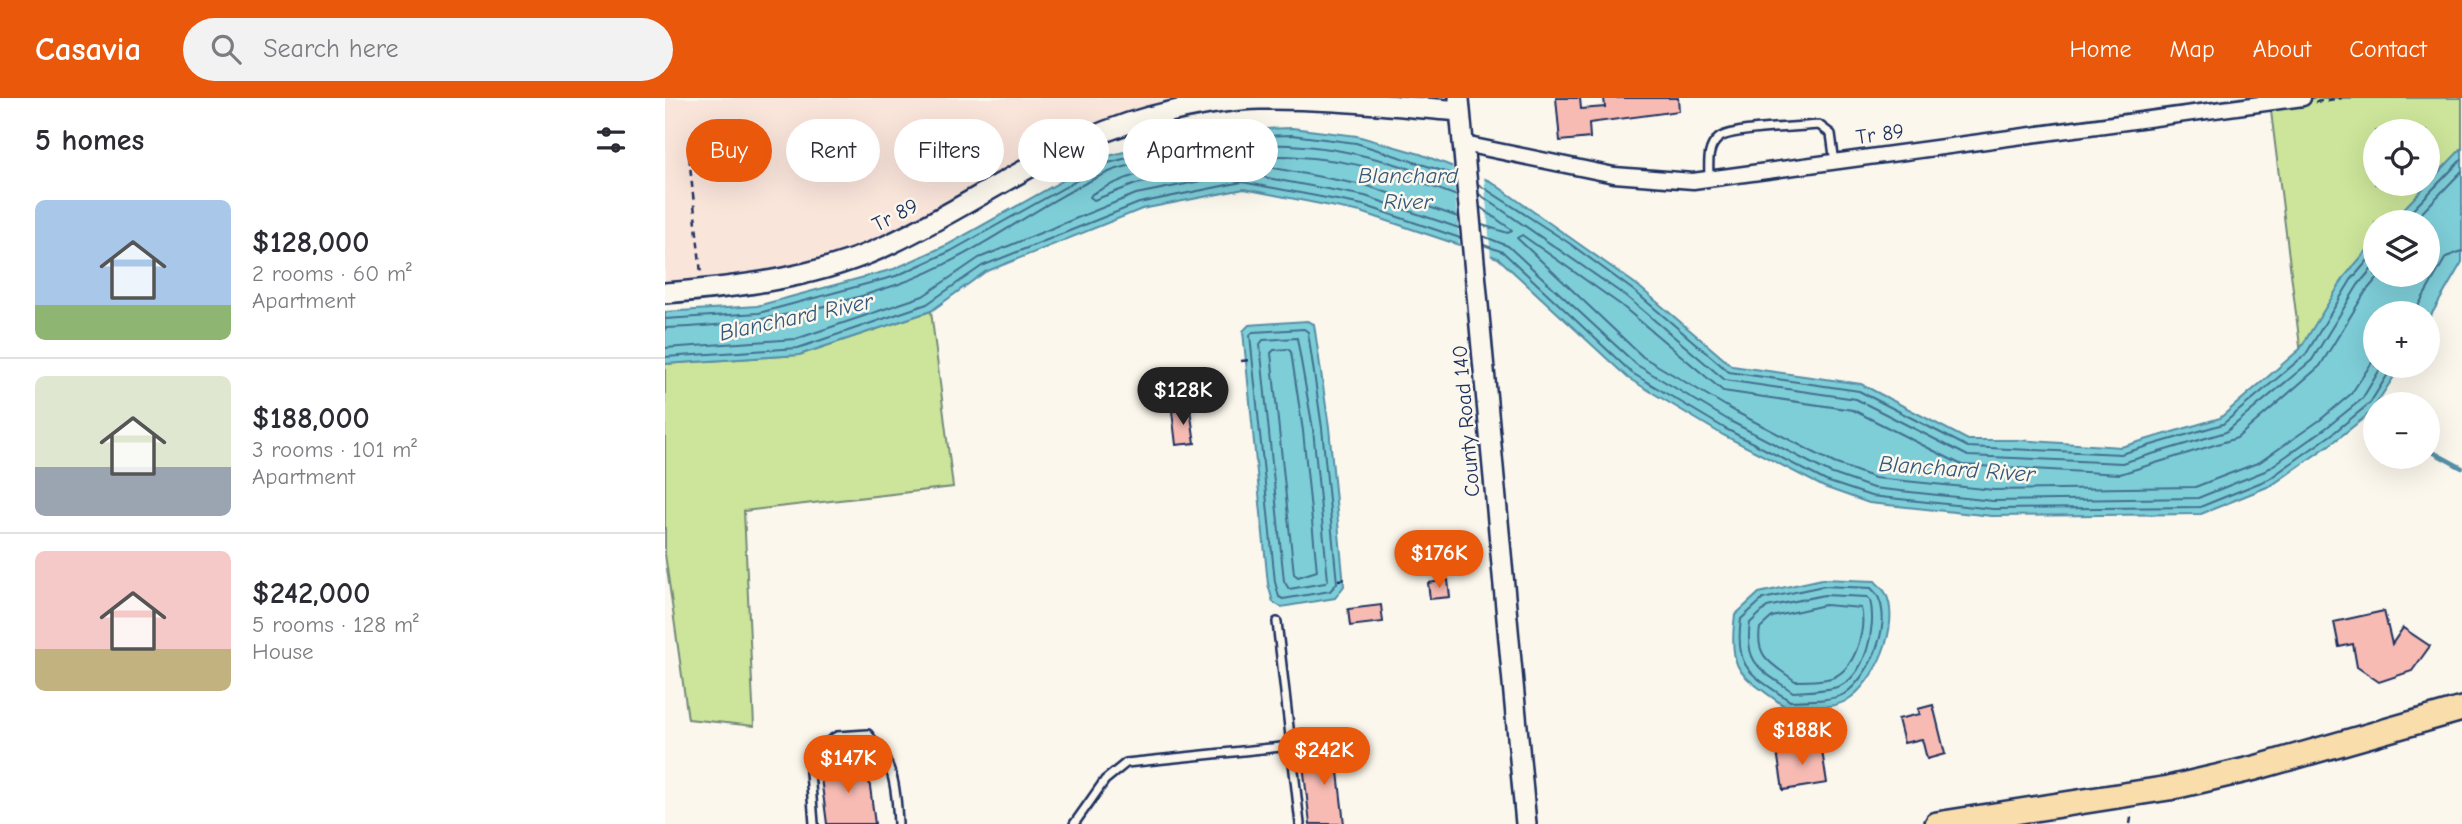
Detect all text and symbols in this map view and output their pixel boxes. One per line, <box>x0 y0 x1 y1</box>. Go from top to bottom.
search box <box>183 18 673 81</box>
text: Casavia <box>35 30 141 68</box>
icon: search <box>207 30 245 68</box>
text: Search here <box>263 34 399 64</box>
text: Home <box>2070 35 2131 63</box>
text: Map <box>2169 35 2215 63</box>
text: About <box>2253 35 2311 63</box>
text: Contact <box>2349 35 2427 63</box>
chip: Buy <box>686 119 772 182</box>
chip: Rent <box>786 119 880 182</box>
chip: Filters <box>894 119 1004 182</box>
chip: New <box>1018 119 1109 182</box>
chip: Apartment <box>1123 119 1278 182</box>
street label: Tr 89 <box>1854 119 1906 149</box>
map controls <box>2363 119 2440 469</box>
button: locate <box>2363 119 2440 196</box>
icon: filters <box>592 121 630 159</box>
text: 5 homes <box>35 123 144 158</box>
water label: Blanchard River <box>1358 162 1459 215</box>
street label: Tr 89 <box>868 193 922 237</box>
button: layers <box>2363 210 2440 287</box>
text: $128,000 <box>252 225 369 260</box>
icon: home <box>91 228 175 312</box>
text: 2 rooms · 60 m² <box>252 260 412 287</box>
text: Apartment <box>252 287 355 314</box>
water label: Blanchard River <box>717 287 876 347</box>
button: + <box>2363 301 2440 378</box>
street label: County Road 140 <box>1447 344 1485 498</box>
pin: $128K <box>1134 368 1232 427</box>
text: $128K <box>1153 376 1213 403</box>
button: − <box>2363 392 2440 469</box>
text: $188,000 <box>252 401 370 436</box>
icon: home <box>91 404 175 488</box>
text: 3 rooms · 101 m² <box>252 436 417 463</box>
water label: Blanchard River <box>1878 450 2037 488</box>
text: Apartment <box>252 463 355 490</box>
pin: $176K <box>1390 531 1488 590</box>
text: $176K <box>1410 539 1468 566</box>
text: $242,000 <box>252 576 370 611</box>
icon: home <box>91 579 175 663</box>
text: 5 rooms · 128 m² <box>252 611 419 638</box>
text: House <box>252 638 314 665</box>
pin: $188K <box>1753 708 1851 767</box>
text: $188K <box>1772 716 1832 743</box>
pin: $242K <box>1275 728 1373 787</box>
pin: $147K <box>799 736 897 795</box>
text: $242K <box>1294 736 1354 763</box>
text: $147K <box>820 744 876 771</box>

